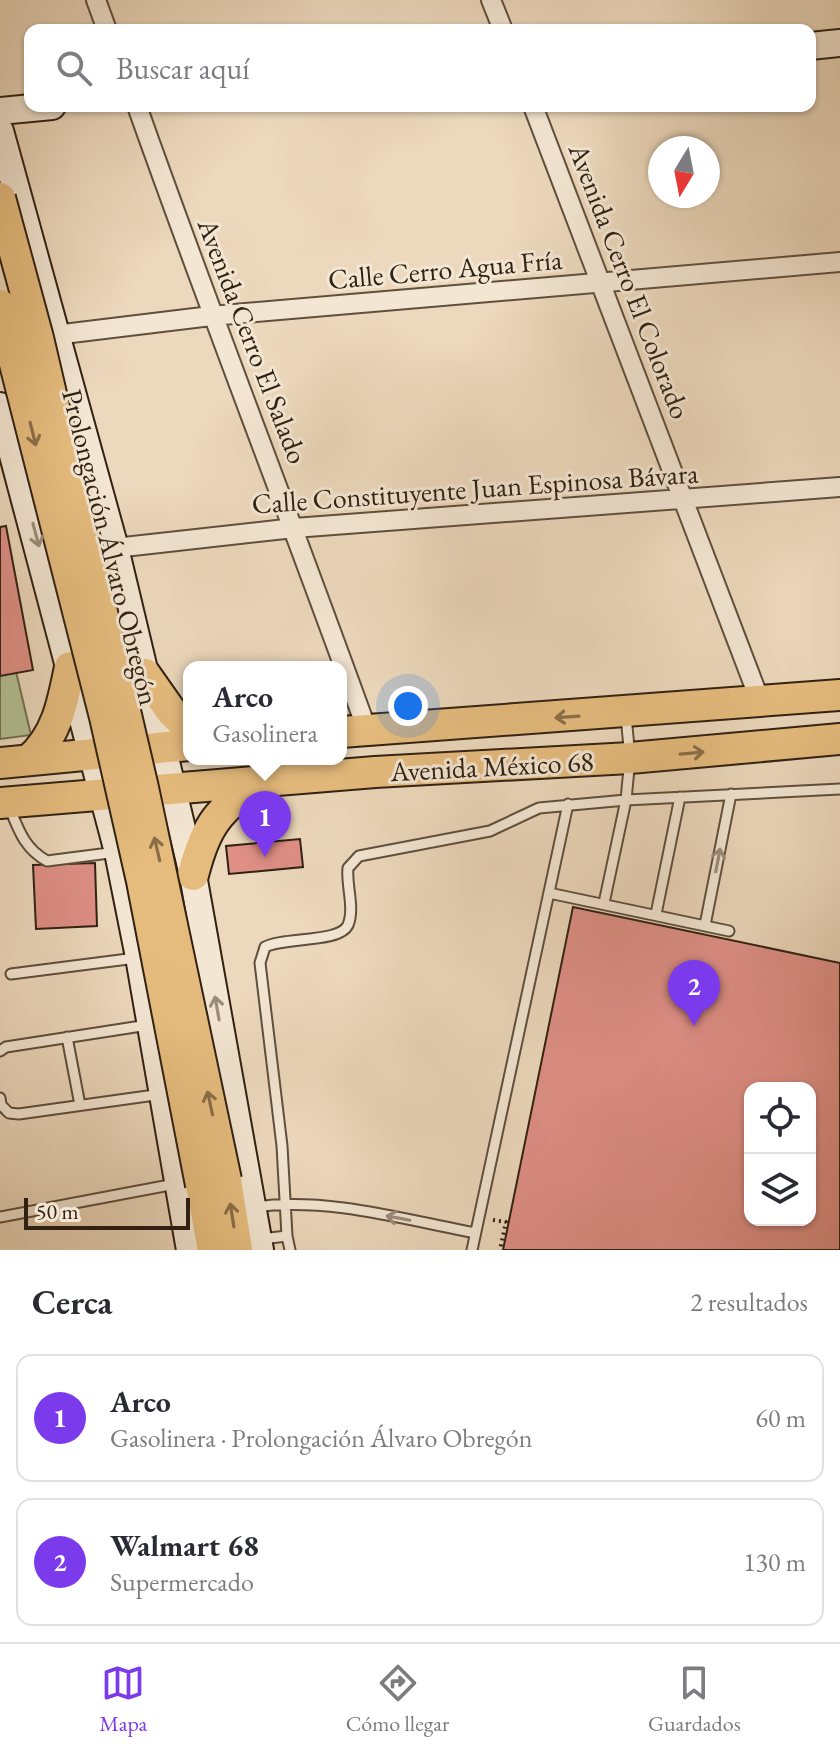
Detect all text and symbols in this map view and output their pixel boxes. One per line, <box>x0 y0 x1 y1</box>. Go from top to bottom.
search box <box>24 24 816 112</box>
icon: search <box>52 46 96 90</box>
text: Buscar aquí <box>116 49 250 88</box>
north arrow <box>648 136 720 208</box>
street label: Avenida Cerro El Colorado <box>561 137 699 424</box>
street label: Avenida Cerro El Salado <box>189 212 316 469</box>
street label: Calle Cerro Agua Fría <box>326 241 564 297</box>
street label: Prolongación Álvaro Obregón <box>54 385 168 709</box>
one-way arrow <box>26 421 41 447</box>
street label: Calle Constituyente Juan Espinosa Bávara <box>251 454 700 522</box>
one-way arrow <box>29 522 44 548</box>
popup <box>183 661 347 765</box>
text: Arco <box>212 677 273 716</box>
your location <box>388 686 428 726</box>
one-way arrow <box>554 710 581 725</box>
text: Gasolinera <box>212 716 318 750</box>
street label: Avenida México 68 <box>388 743 595 789</box>
one-way arrow <box>678 745 705 760</box>
pin: 1 <box>239 791 291 857</box>
one-way arrow <box>149 836 164 862</box>
one-way arrow <box>711 848 726 873</box>
pin: 2 <box>668 960 720 1026</box>
one-way arrow <box>208 996 223 1021</box>
map controls <box>744 1082 816 1226</box>
button: locate <box>744 1082 816 1154</box>
one-way arrow <box>202 1091 217 1117</box>
button: layers <box>744 1154 816 1226</box>
scale bar <box>24 1194 190 1230</box>
text: 50 m <box>36 1197 79 1226</box>
one-way arrow <box>224 1203 239 1228</box>
one-way arrow <box>386 1210 412 1225</box>
text: Cerca <box>32 1280 112 1324</box>
text: 2 resultados <box>690 1285 808 1319</box>
text: Arco <box>110 1382 171 1421</box>
text: 1 <box>53 1401 67 1435</box>
text: 60 m <box>756 1401 806 1435</box>
text: Gasolinera · Prolongación Álvaro Obregón <box>110 1421 532 1455</box>
text: Walmart 68 <box>110 1526 259 1565</box>
text: 2 <box>53 1545 67 1579</box>
text: 130 m <box>743 1545 806 1579</box>
text: Supermercado <box>110 1565 254 1599</box>
tab: Mapa <box>99 1661 147 1738</box>
tab: Cómo llegar <box>346 1661 449 1738</box>
tab: Guardados <box>648 1661 741 1738</box>

